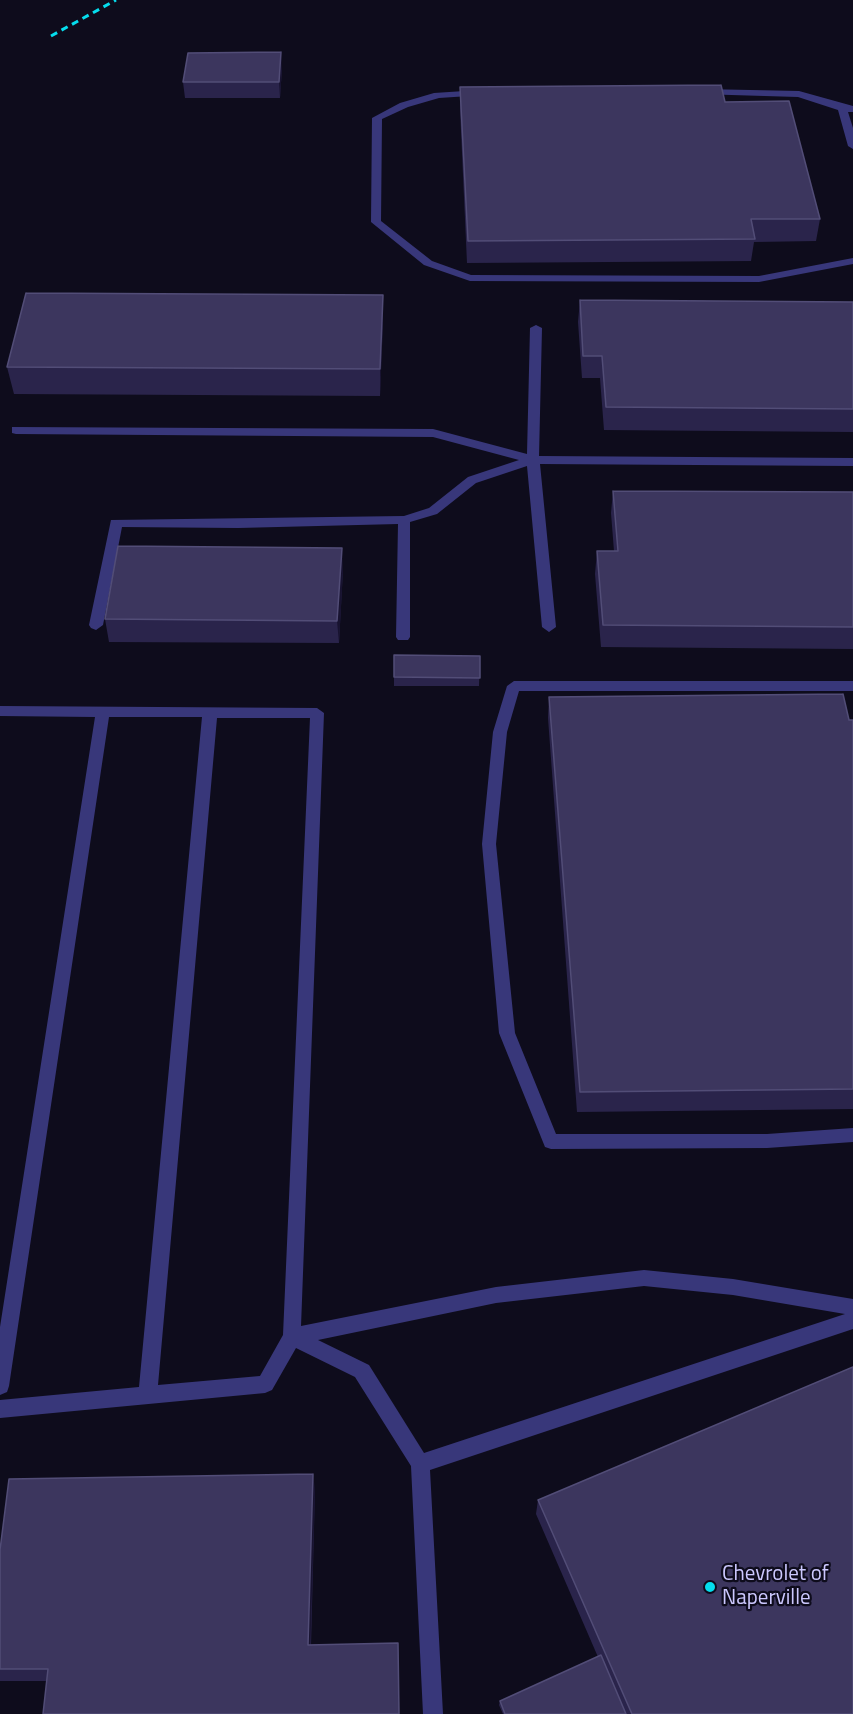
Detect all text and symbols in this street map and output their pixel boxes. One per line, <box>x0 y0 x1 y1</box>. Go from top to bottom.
place label: Chevrolet of Naperville <box>722 1562 829 1612</box>
marker: Chevrolet of Naperville <box>703 1580 717 1594</box>

